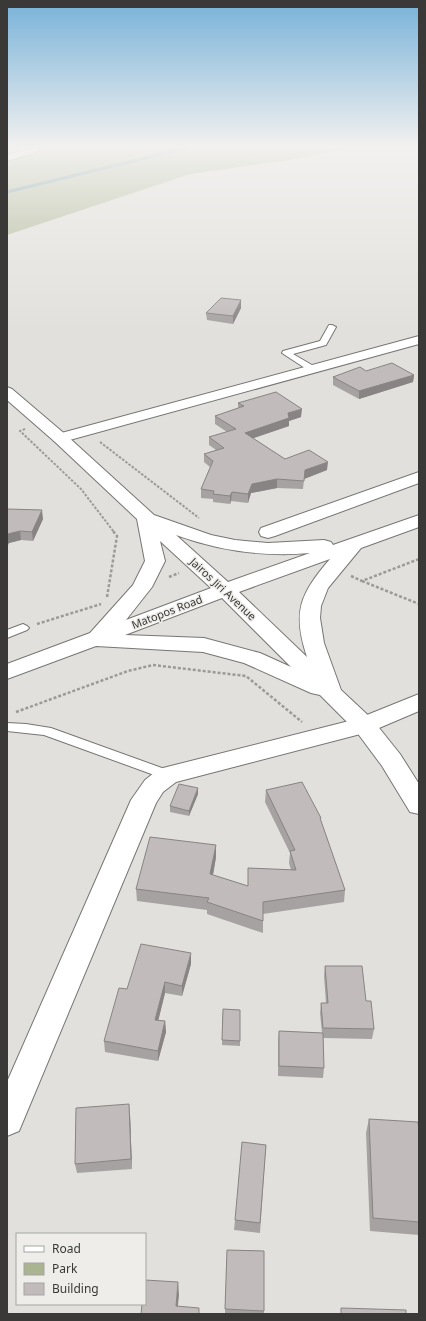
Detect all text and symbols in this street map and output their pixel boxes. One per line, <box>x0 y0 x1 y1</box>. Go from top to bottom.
street label: Jairos Jiri Avenue <box>186 553 260 623</box>
street label: Matopos Road <box>129 591 204 632</box>
legend <box>16 1233 146 1305</box>
text: Road <box>52 1240 81 1257</box>
text: Park <box>52 1260 78 1277</box>
text: Building <box>52 1280 99 1297</box>

